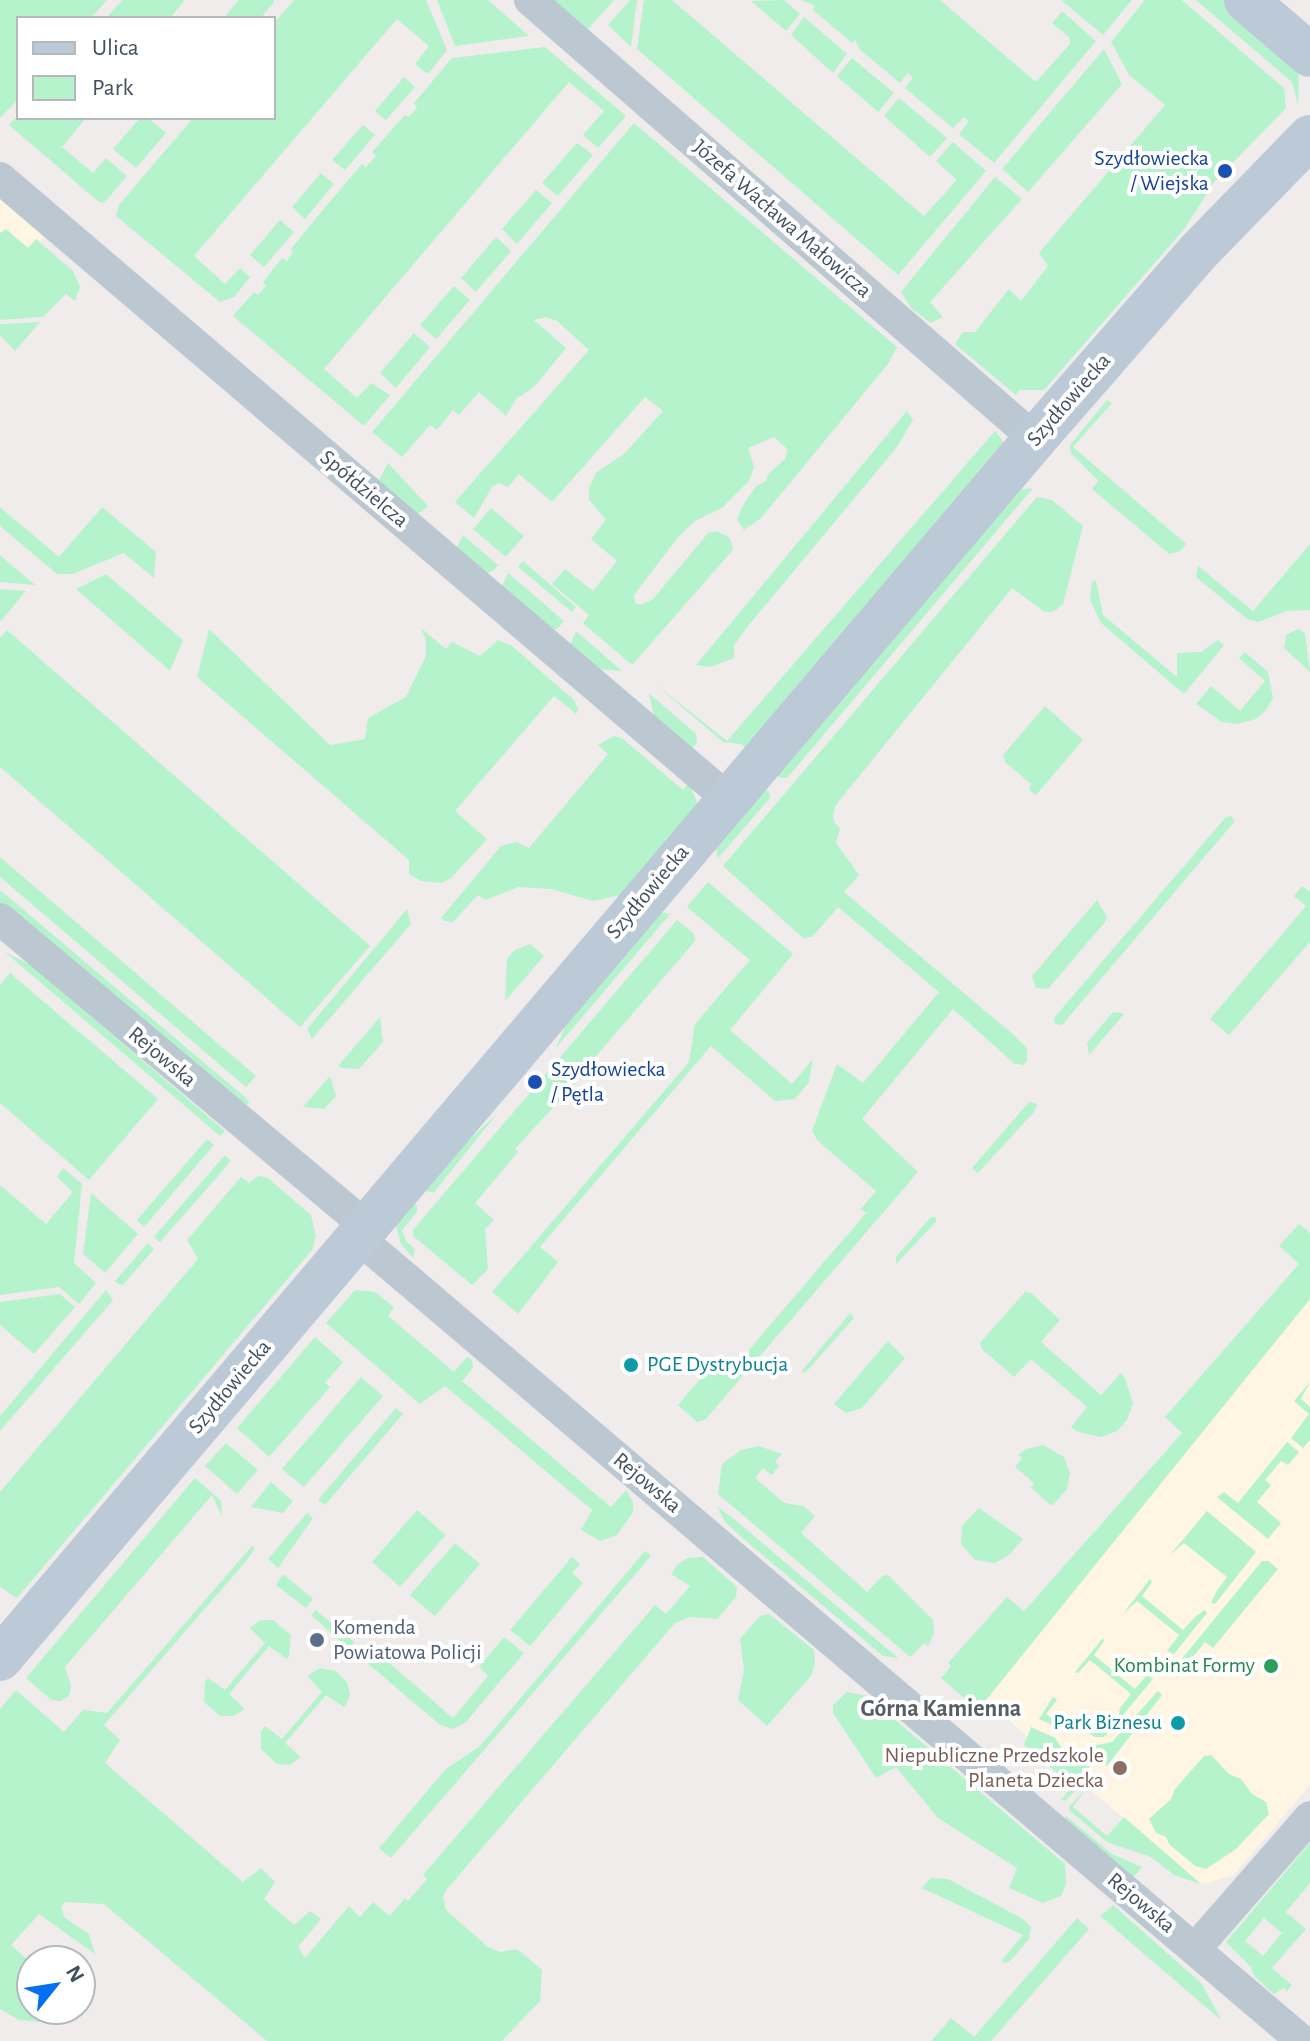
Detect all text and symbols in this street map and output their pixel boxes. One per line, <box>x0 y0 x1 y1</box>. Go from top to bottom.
legend <box>16 16 276 120</box>
text: Ulica <box>92 36 139 60</box>
text: Park <box>92 76 133 100</box>
street label: Józefa Wacława Małowicza <box>687 134 877 304</box>
place label: Szydłowiecka / Wiejska <box>1094 145 1209 196</box>
marker: Szydłowiecka / Wiejska <box>1216 162 1234 180</box>
street label: Szydłowiecka <box>1021 348 1117 452</box>
street label: Spółdzielcza <box>314 444 414 534</box>
street label: Szydłowiecka <box>601 840 695 944</box>
street label: Rejowska <box>123 1021 201 1093</box>
place label: Szydłowiecka / Pętla <box>551 1056 666 1108</box>
marker: Szydłowiecka / Pętla <box>526 1073 544 1091</box>
street label: Szydłowiecka <box>183 1335 277 1439</box>
place label: PGE Dystrybucja <box>647 1352 788 1378</box>
marker: PGE Dystrybucja <box>622 1356 640 1374</box>
street label: Rejowska <box>608 1447 686 1519</box>
place label: Komenda Powiatowa Policji <box>333 1614 481 1666</box>
marker: Komenda Powiatowa Policji <box>308 1631 326 1649</box>
place label: Kombinat Formy <box>1113 1653 1255 1679</box>
marker: Kombinat Formy <box>1262 1657 1280 1675</box>
district label: Górna Kamienna <box>861 1696 1021 1724</box>
place label: Park Biznesu <box>1053 1710 1162 1736</box>
marker: Park Biznesu <box>1169 1714 1187 1732</box>
place label: Niepubliczne Przedszkole Planeta Dziecka <box>885 1742 1104 1794</box>
marker: Niepubliczne Przedszkole Planeta Dziecka <box>1111 1759 1129 1777</box>
street label: Rejowska <box>1102 1867 1180 1939</box>
north arrow <box>16 1945 96 2025</box>
text: N <box>62 1962 88 1986</box>

